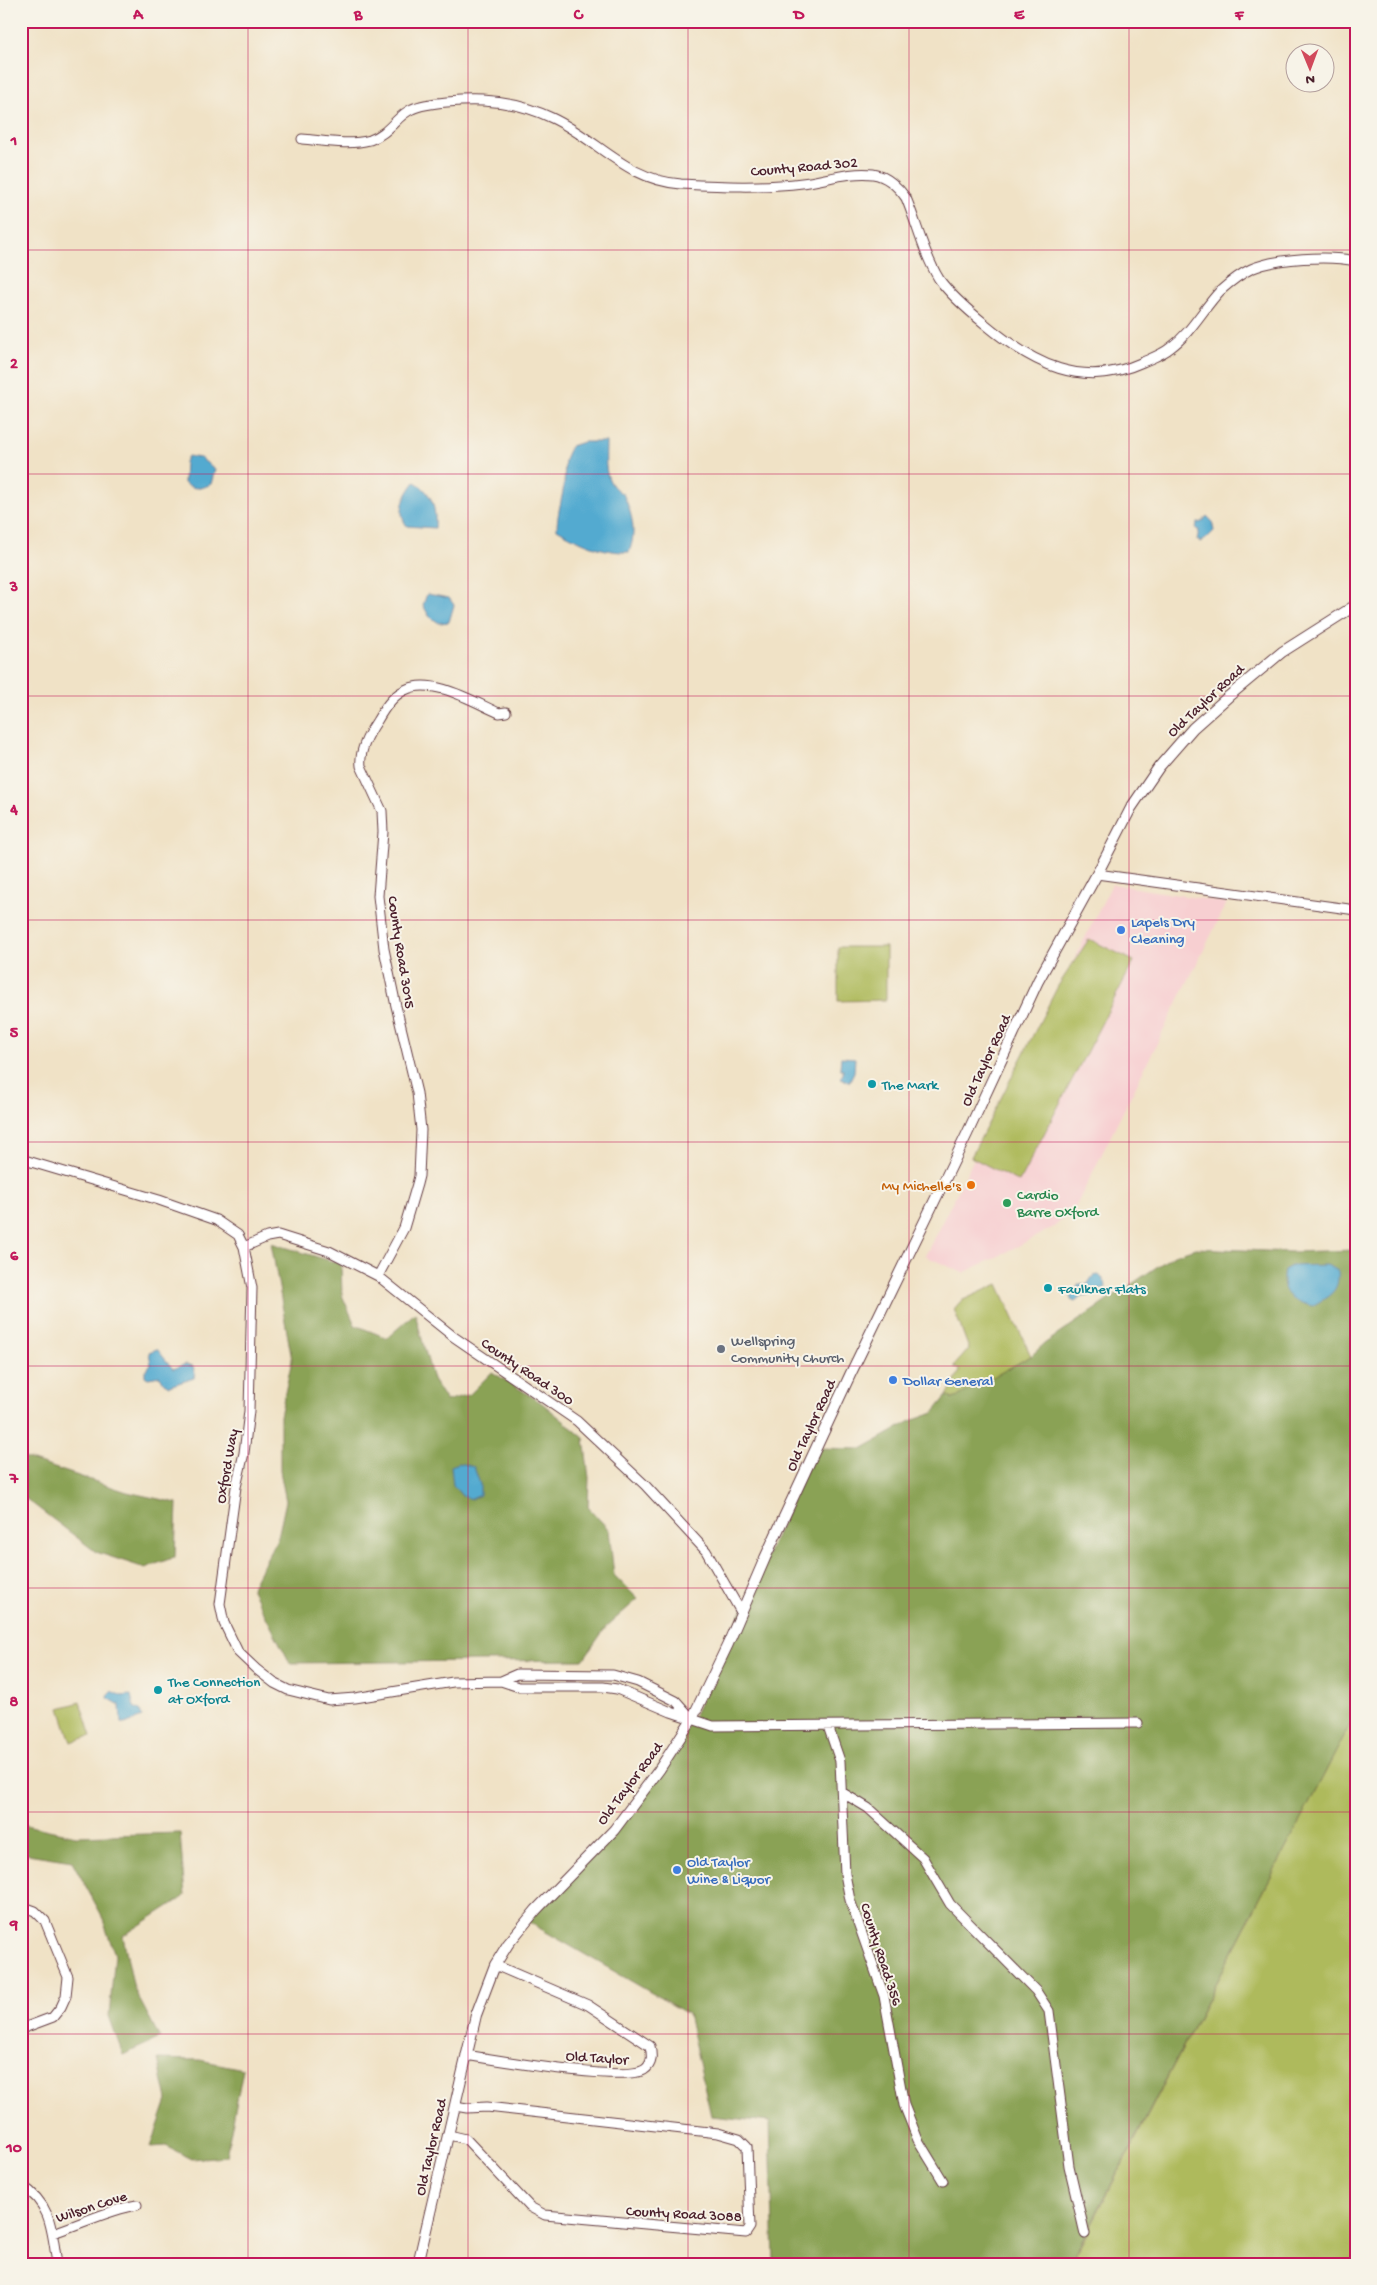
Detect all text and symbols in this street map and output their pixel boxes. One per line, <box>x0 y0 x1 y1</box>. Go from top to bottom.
text: A <box>132 7 144 26</box>
text: B <box>353 7 363 26</box>
text: C <box>573 7 584 26</box>
text: D <box>792 7 805 26</box>
text: E <box>1014 7 1025 26</box>
text: F <box>1234 7 1245 26</box>
north arrow <box>1284 42 1334 92</box>
text: N <box>1305 70 1315 87</box>
text: 1 <box>10 133 17 152</box>
street label: County Road 302 <box>750 154 858 182</box>
text: 2 <box>10 356 18 375</box>
text: 3 <box>9 579 18 598</box>
street label: Old Taylor Road <box>1164 660 1250 742</box>
text: 4 <box>9 802 18 821</box>
street label: County Road 3015 <box>382 895 418 1010</box>
place label: Lapels Dry Cleaning <box>1131 914 1195 949</box>
marker: Lapels Dry Cleaning <box>1115 924 1127 936</box>
street label: Old Taylor Road <box>958 1011 1016 1109</box>
text: 5 <box>10 1025 19 1044</box>
place label: The Mark <box>881 1077 939 1095</box>
marker: The Mark <box>866 1078 878 1090</box>
place label: My Michelle's <box>881 1178 961 1196</box>
marker: My Michelle's <box>965 1179 977 1191</box>
place label: Cardio Barre Oxford <box>1016 1187 1100 1222</box>
marker: Cardio Barre Oxford <box>1001 1197 1013 1209</box>
text: 6 <box>10 1248 19 1267</box>
place label: Faulkner Flats <box>1057 1281 1146 1299</box>
marker: Faulkner Flats <box>1042 1282 1054 1294</box>
place label: Wellspring Community Church <box>731 1333 844 1368</box>
street label: County Road 300 <box>477 1335 577 1411</box>
marker: Wellspring Community Church <box>715 1343 727 1355</box>
place label: Dollar General <box>902 1373 993 1391</box>
marker: Dollar General <box>887 1374 899 1386</box>
street label: Old Taylor Road <box>783 1376 841 1474</box>
street label: Oxford Way <box>213 1427 243 1505</box>
text: 7 <box>9 1471 19 1490</box>
place label: The Connection at Oxford <box>167 1674 260 1709</box>
marker: The Connection at Oxford <box>152 1684 164 1696</box>
text: 8 <box>10 1694 19 1713</box>
street label: Old Taylor Road <box>594 1738 668 1829</box>
place label: Old Taylor Wine & Liquor <box>687 1854 771 1889</box>
marker: Old Taylor Wine & Liquor <box>671 1864 683 1876</box>
street label: County Road 356 <box>855 1901 905 2009</box>
text: 9 <box>9 1917 18 1936</box>
street label: Old Taylor <box>565 2048 630 2070</box>
street label: Old Taylor Road <box>412 2096 452 2198</box>
text: 10 <box>5 2140 22 2159</box>
street label: Wilson Cove <box>54 2188 130 2228</box>
street label: County Road 3088 <box>625 2203 742 2227</box>

